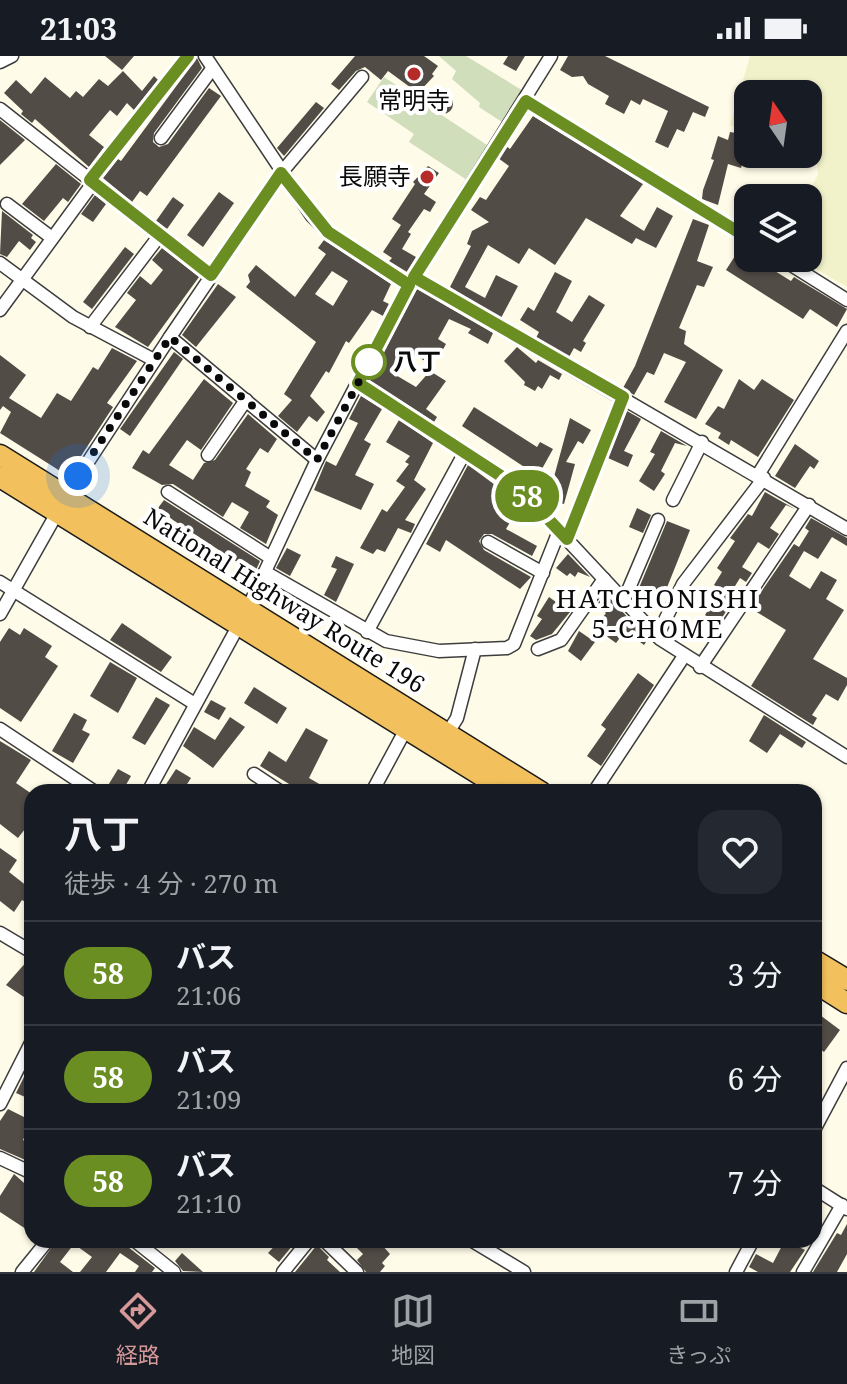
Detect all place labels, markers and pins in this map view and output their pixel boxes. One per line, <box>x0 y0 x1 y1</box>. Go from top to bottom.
marker: 常明寺 <box>405 65 423 83</box>
place label: 常明寺 <box>378 83 450 116</box>
place label: 長願寺 <box>339 159 411 192</box>
marker: 長願寺 <box>418 168 436 186</box>
place label: 八丁 <box>393 344 441 377</box>
marker: 八丁 <box>352 345 386 379</box>

